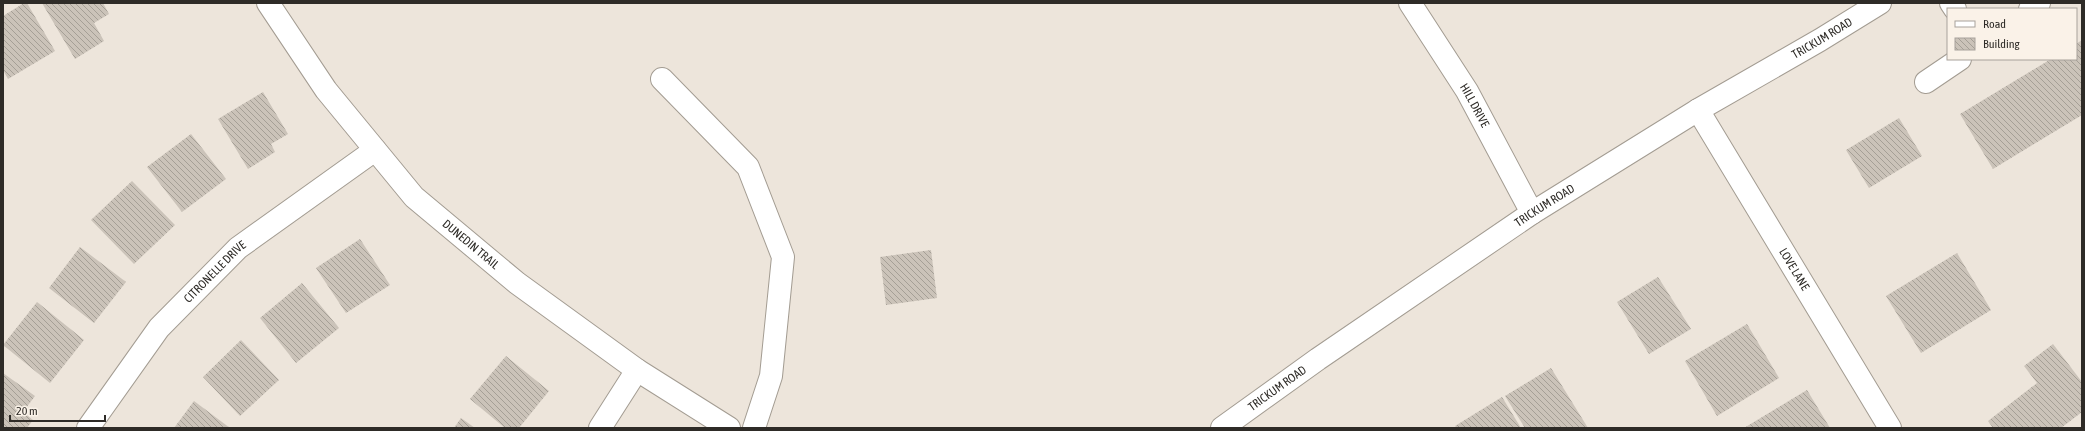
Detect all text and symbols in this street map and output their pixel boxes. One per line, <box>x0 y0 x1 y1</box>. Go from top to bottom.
legend <box>1947 8 2077 60</box>
street label: TRICKUM ROAD <box>1789 15 1855 62</box>
text: Road <box>1983 17 2006 31</box>
text: Building <box>1983 37 2021 51</box>
street label: HILL DRIVE <box>1457 81 1492 130</box>
street label: TRICKUM ROAD <box>1512 181 1577 230</box>
street label: DUNEDIN TRAIL <box>440 217 502 272</box>
street label: CITRONELLE DRIVE <box>181 238 248 306</box>
street label: LOVE LANE <box>1776 246 1812 293</box>
street label: TRICKUM ROAD <box>1246 363 1309 414</box>
scale bar <box>10 397 105 423</box>
text: 20 m <box>16 404 38 418</box>

